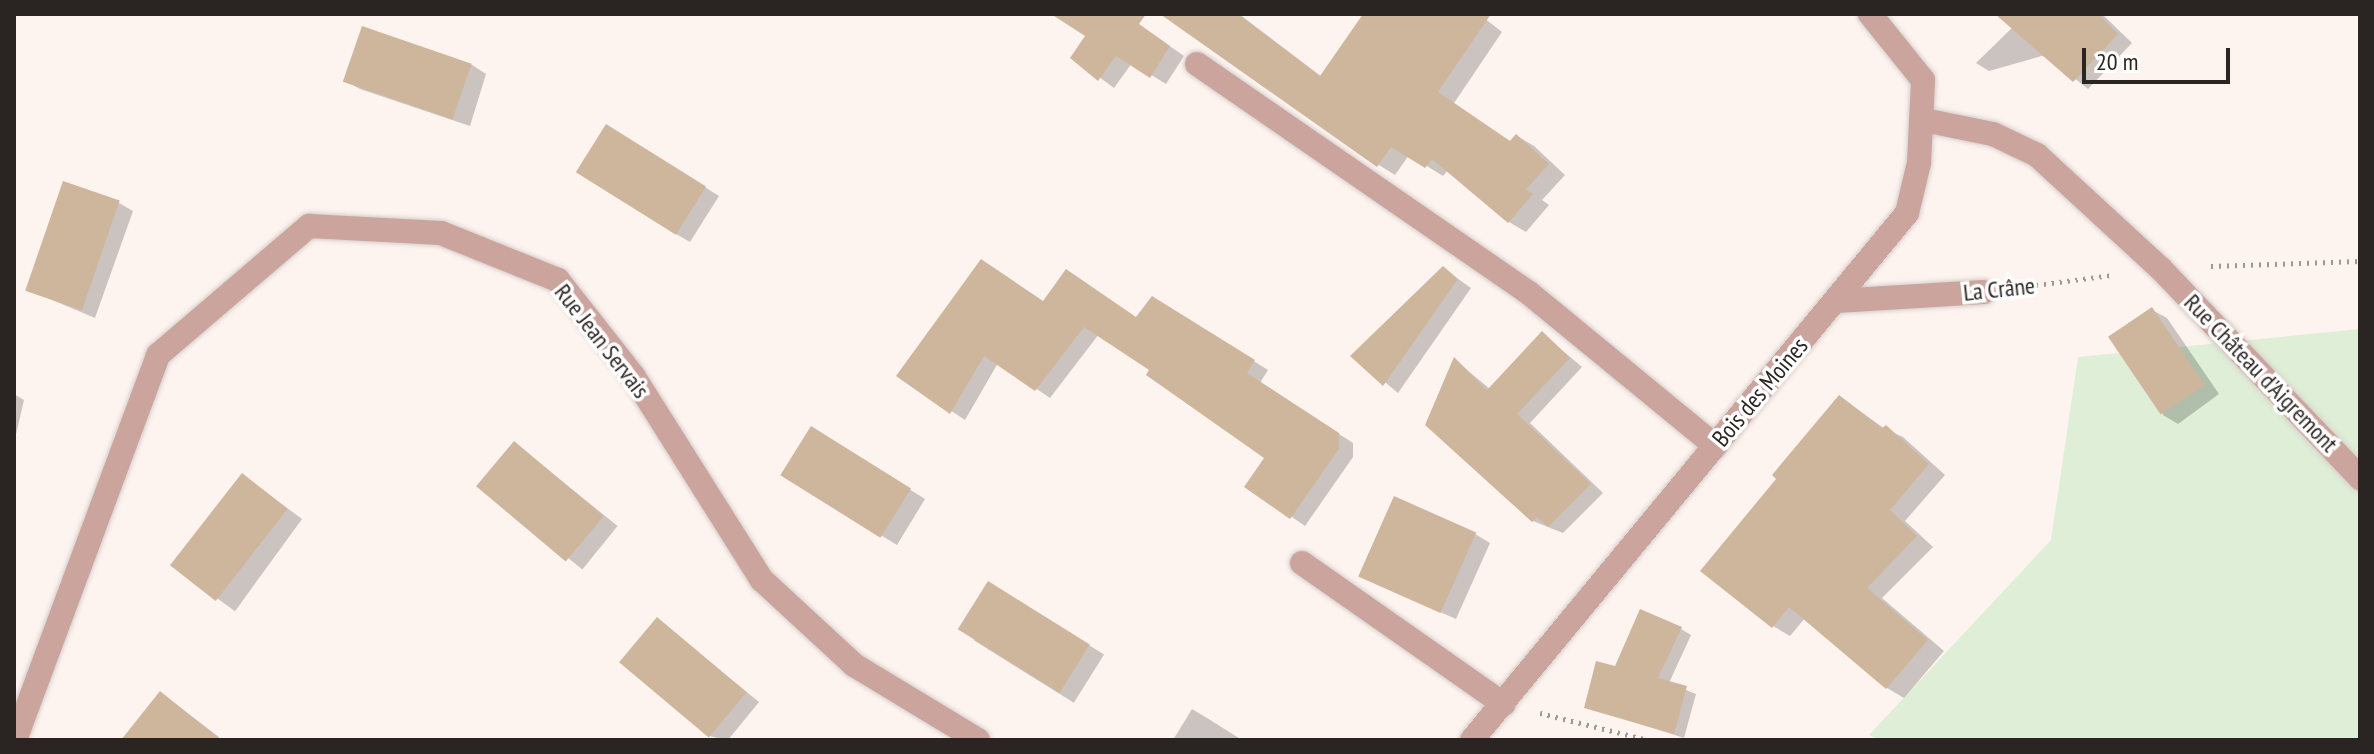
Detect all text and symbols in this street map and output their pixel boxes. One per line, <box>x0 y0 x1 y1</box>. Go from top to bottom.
scale bar <box>2086 32 2234 82</box>
text: 20 m <box>2096 46 2138 77</box>
street label: La Crâne <box>1962 271 2036 307</box>
street label: Rue Jean Servais <box>549 278 655 404</box>
street label: Rue Château d'Aigremont <box>2178 288 2344 458</box>
street label: Bois des Moines <box>1706 332 1814 452</box>

